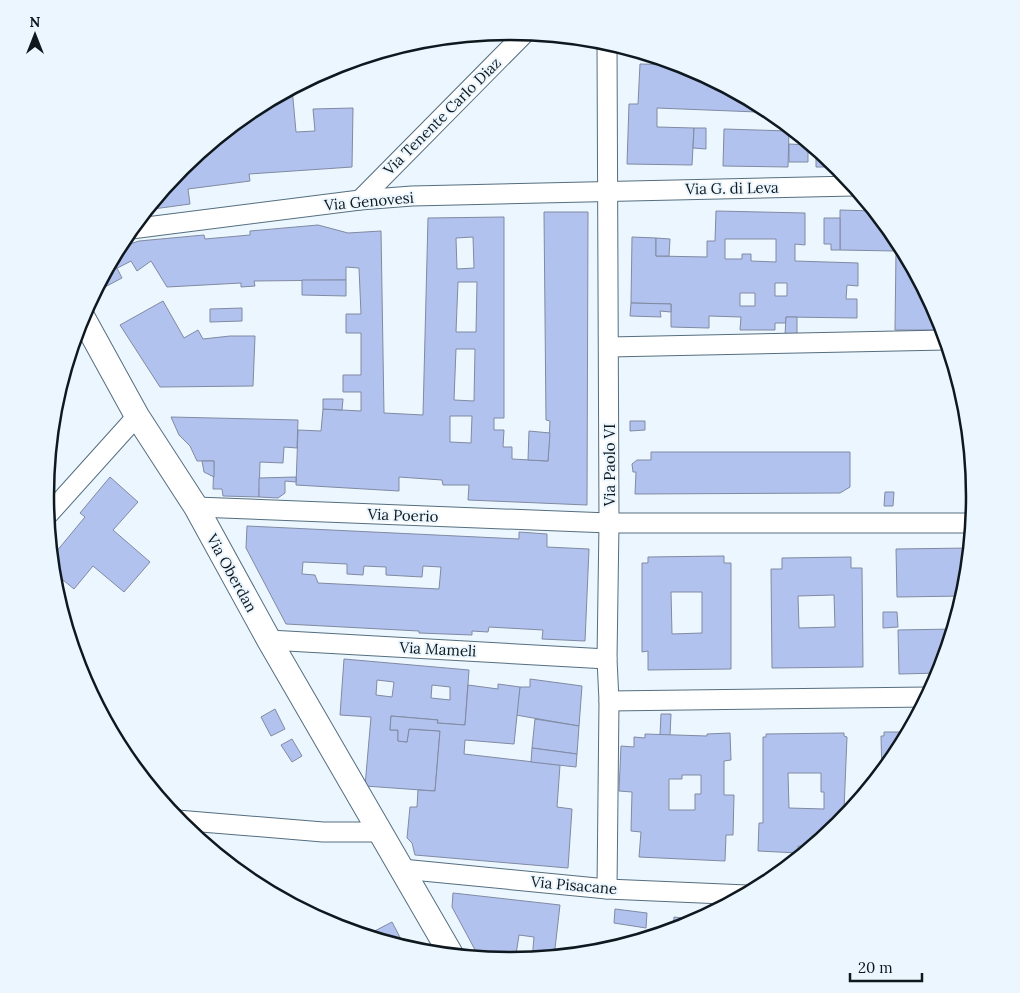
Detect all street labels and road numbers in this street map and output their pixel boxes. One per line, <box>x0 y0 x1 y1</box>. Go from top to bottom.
street label: Via Tenente Carlo Diaz <box>378 53 505 180</box>
street label: Via G. di Leva <box>684 178 779 198</box>
street label: Via Genovesi <box>323 188 414 214</box>
street label: Via Paolo VI <box>600 424 619 507</box>
street label: Via Poerio <box>366 504 439 526</box>
street label: Via Oberdan <box>202 530 261 615</box>
street label: Via Mameli <box>398 637 477 660</box>
street label: Via Pisacane <box>529 872 618 898</box>

